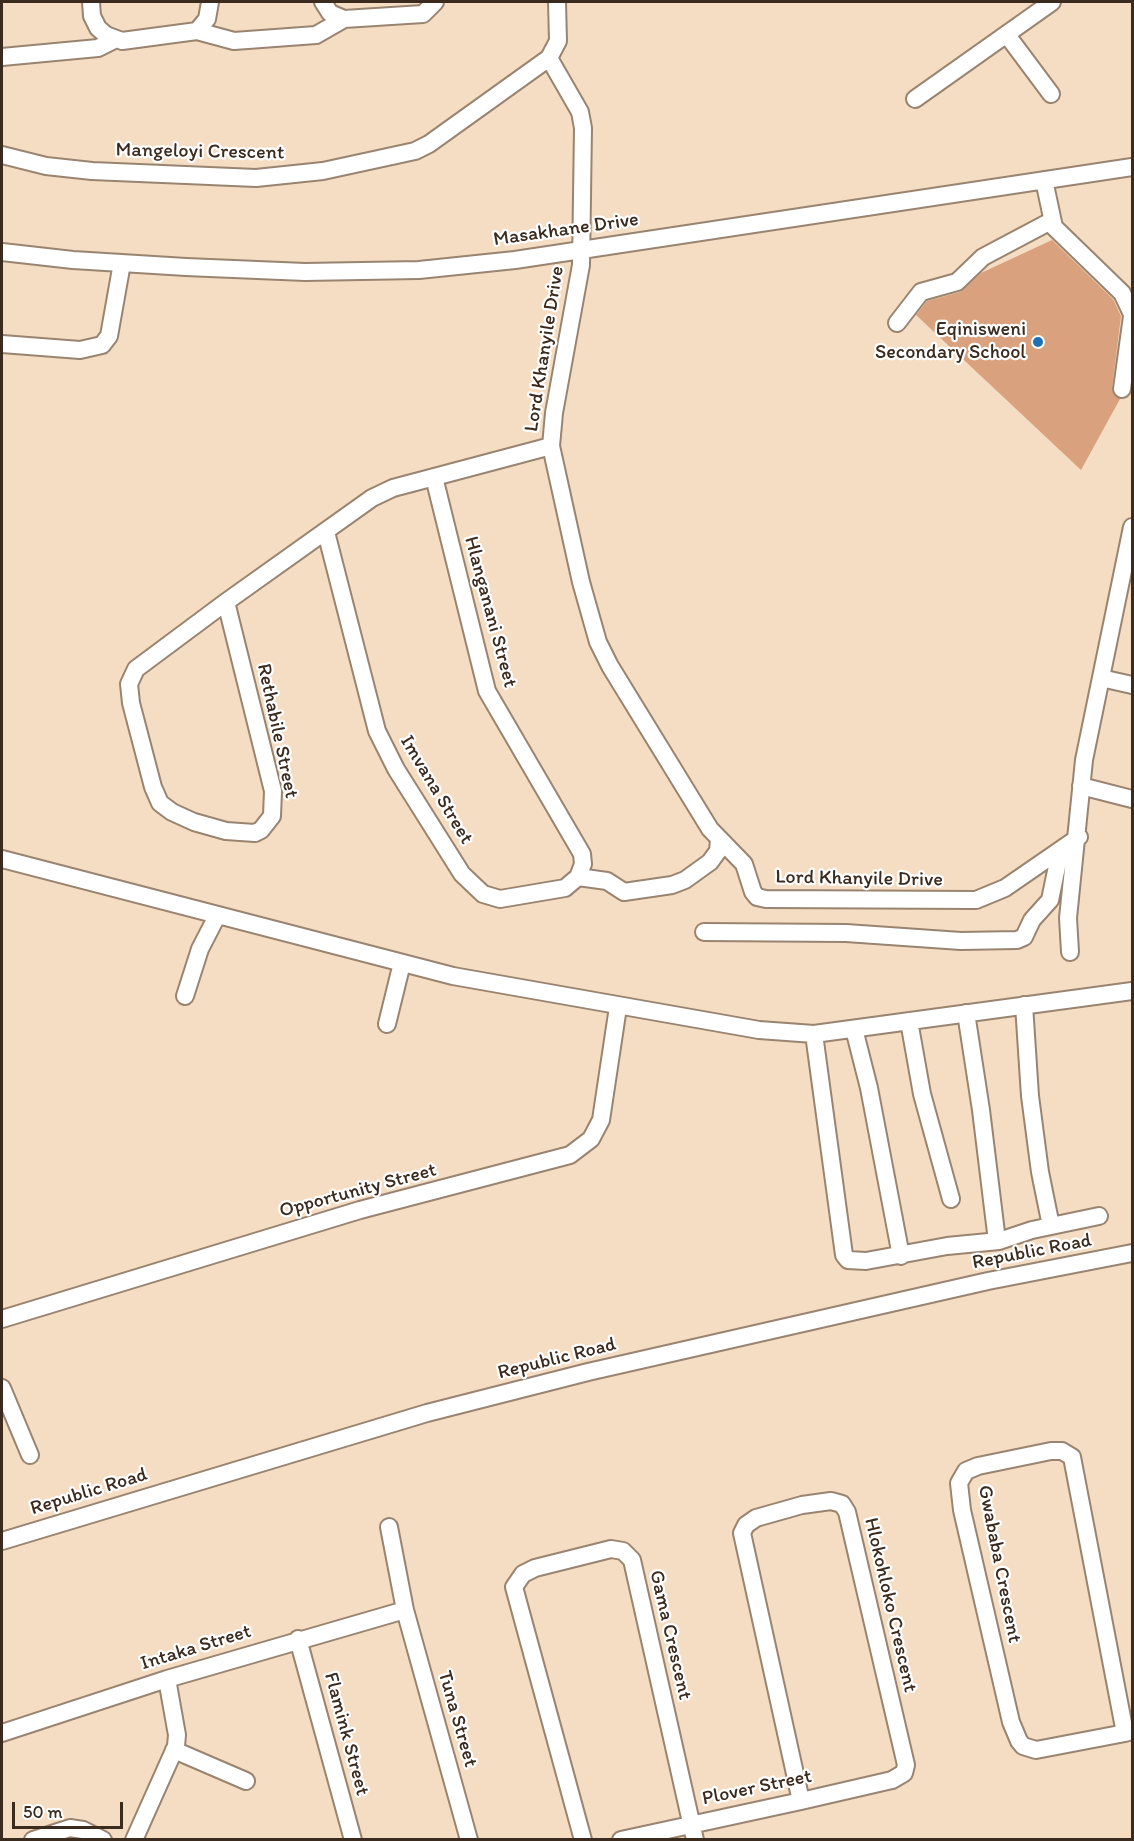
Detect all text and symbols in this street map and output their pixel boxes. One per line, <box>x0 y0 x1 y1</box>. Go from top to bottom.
street label: Mangeloyi Crescent <box>115 139 285 165</box>
street label: Masakhane Drive <box>492 208 640 252</box>
street label: Lord Khanyile Drive <box>520 264 570 434</box>
place label: Eqinisweni Secondary School <box>875 318 1026 365</box>
marker: Eqinisweni Secondary School <box>1031 335 1045 349</box>
street label: Hlanganani Street <box>458 534 522 690</box>
street label: Rethabile Street <box>251 661 303 801</box>
street label: Imvana Street <box>394 731 478 849</box>
street label: Lord Khanyile Drive <box>775 866 943 892</box>
street label: Opportunity Street <box>277 1159 439 1223</box>
street label: Republic Road <box>970 1229 1094 1275</box>
street label: Republic Road <box>495 1333 619 1385</box>
street label: Republic Road <box>28 1463 150 1521</box>
street label: Gwababa Crescent <box>972 1483 1026 1645</box>
street label: Hlokohloko Crescent <box>858 1515 922 1695</box>
street label: Gama Crescent <box>643 1568 697 1702</box>
street label: Intaka Street <box>138 1620 254 1676</box>
street label: Tuna Street <box>432 1668 482 1770</box>
street label: Flamink Street <box>318 1670 374 1798</box>
street label: Plover Street <box>700 1765 814 1811</box>
scale bar <box>15 1790 126 1828</box>
text: 50 m <box>23 1801 63 1823</box>

